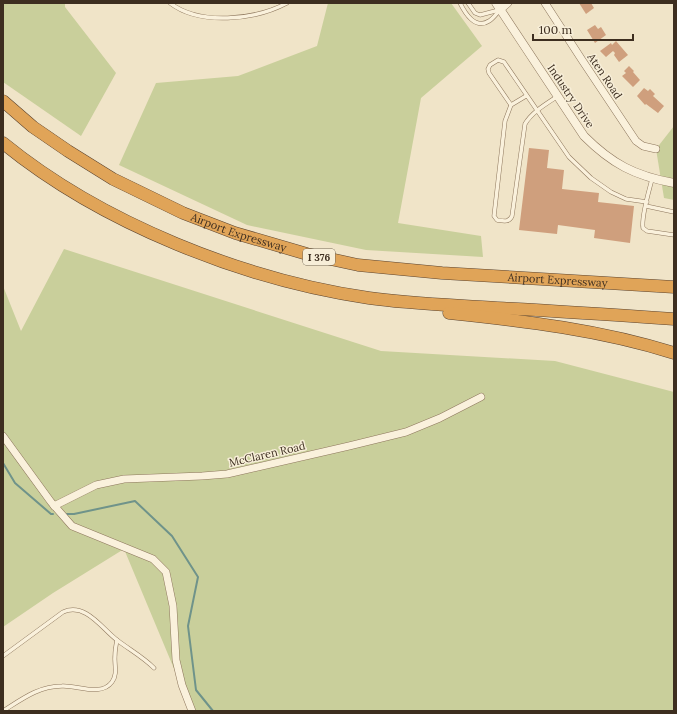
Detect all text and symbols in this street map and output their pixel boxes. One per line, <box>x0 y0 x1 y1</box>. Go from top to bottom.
scale bar <box>533 16 633 42</box>
text: 100 m <box>539 22 572 37</box>
street label: Aten Road <box>584 50 626 102</box>
street label: Industry Drive <box>545 61 597 131</box>
street label: Airport Expressway <box>188 209 288 255</box>
road number: I 376 <box>303 249 335 265</box>
street label: Airport Expressway <box>506 270 608 290</box>
street label: McClaren Road <box>227 438 307 470</box>

